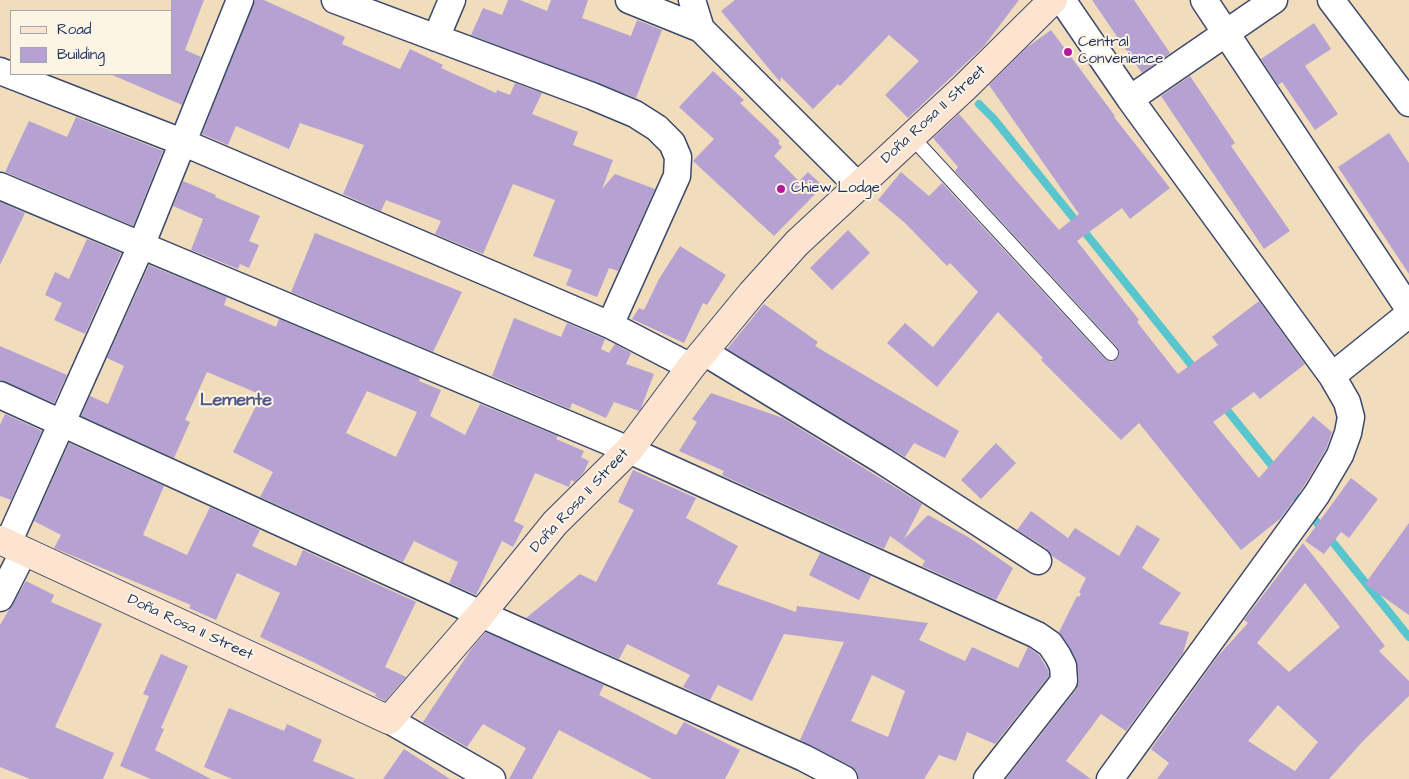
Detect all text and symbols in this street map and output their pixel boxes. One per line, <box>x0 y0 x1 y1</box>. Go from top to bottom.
legend <box>10 10 172 75</box>
text: Road <box>57 19 91 40</box>
place label: Central Convenience <box>1078 34 1163 69</box>
text: Building <box>57 44 105 65</box>
marker: Central Convenience <box>1062 46 1074 58</box>
street label: Doña Rosa II Street <box>878 62 990 168</box>
place label: Chiew Lodge <box>791 180 880 198</box>
marker: Chiew Lodge <box>775 183 787 195</box>
district label: Lemente <box>200 390 272 412</box>
street label: Doña Rosa II Street <box>527 445 633 557</box>
street label: Doña Rosa II Street <box>124 591 256 665</box>

